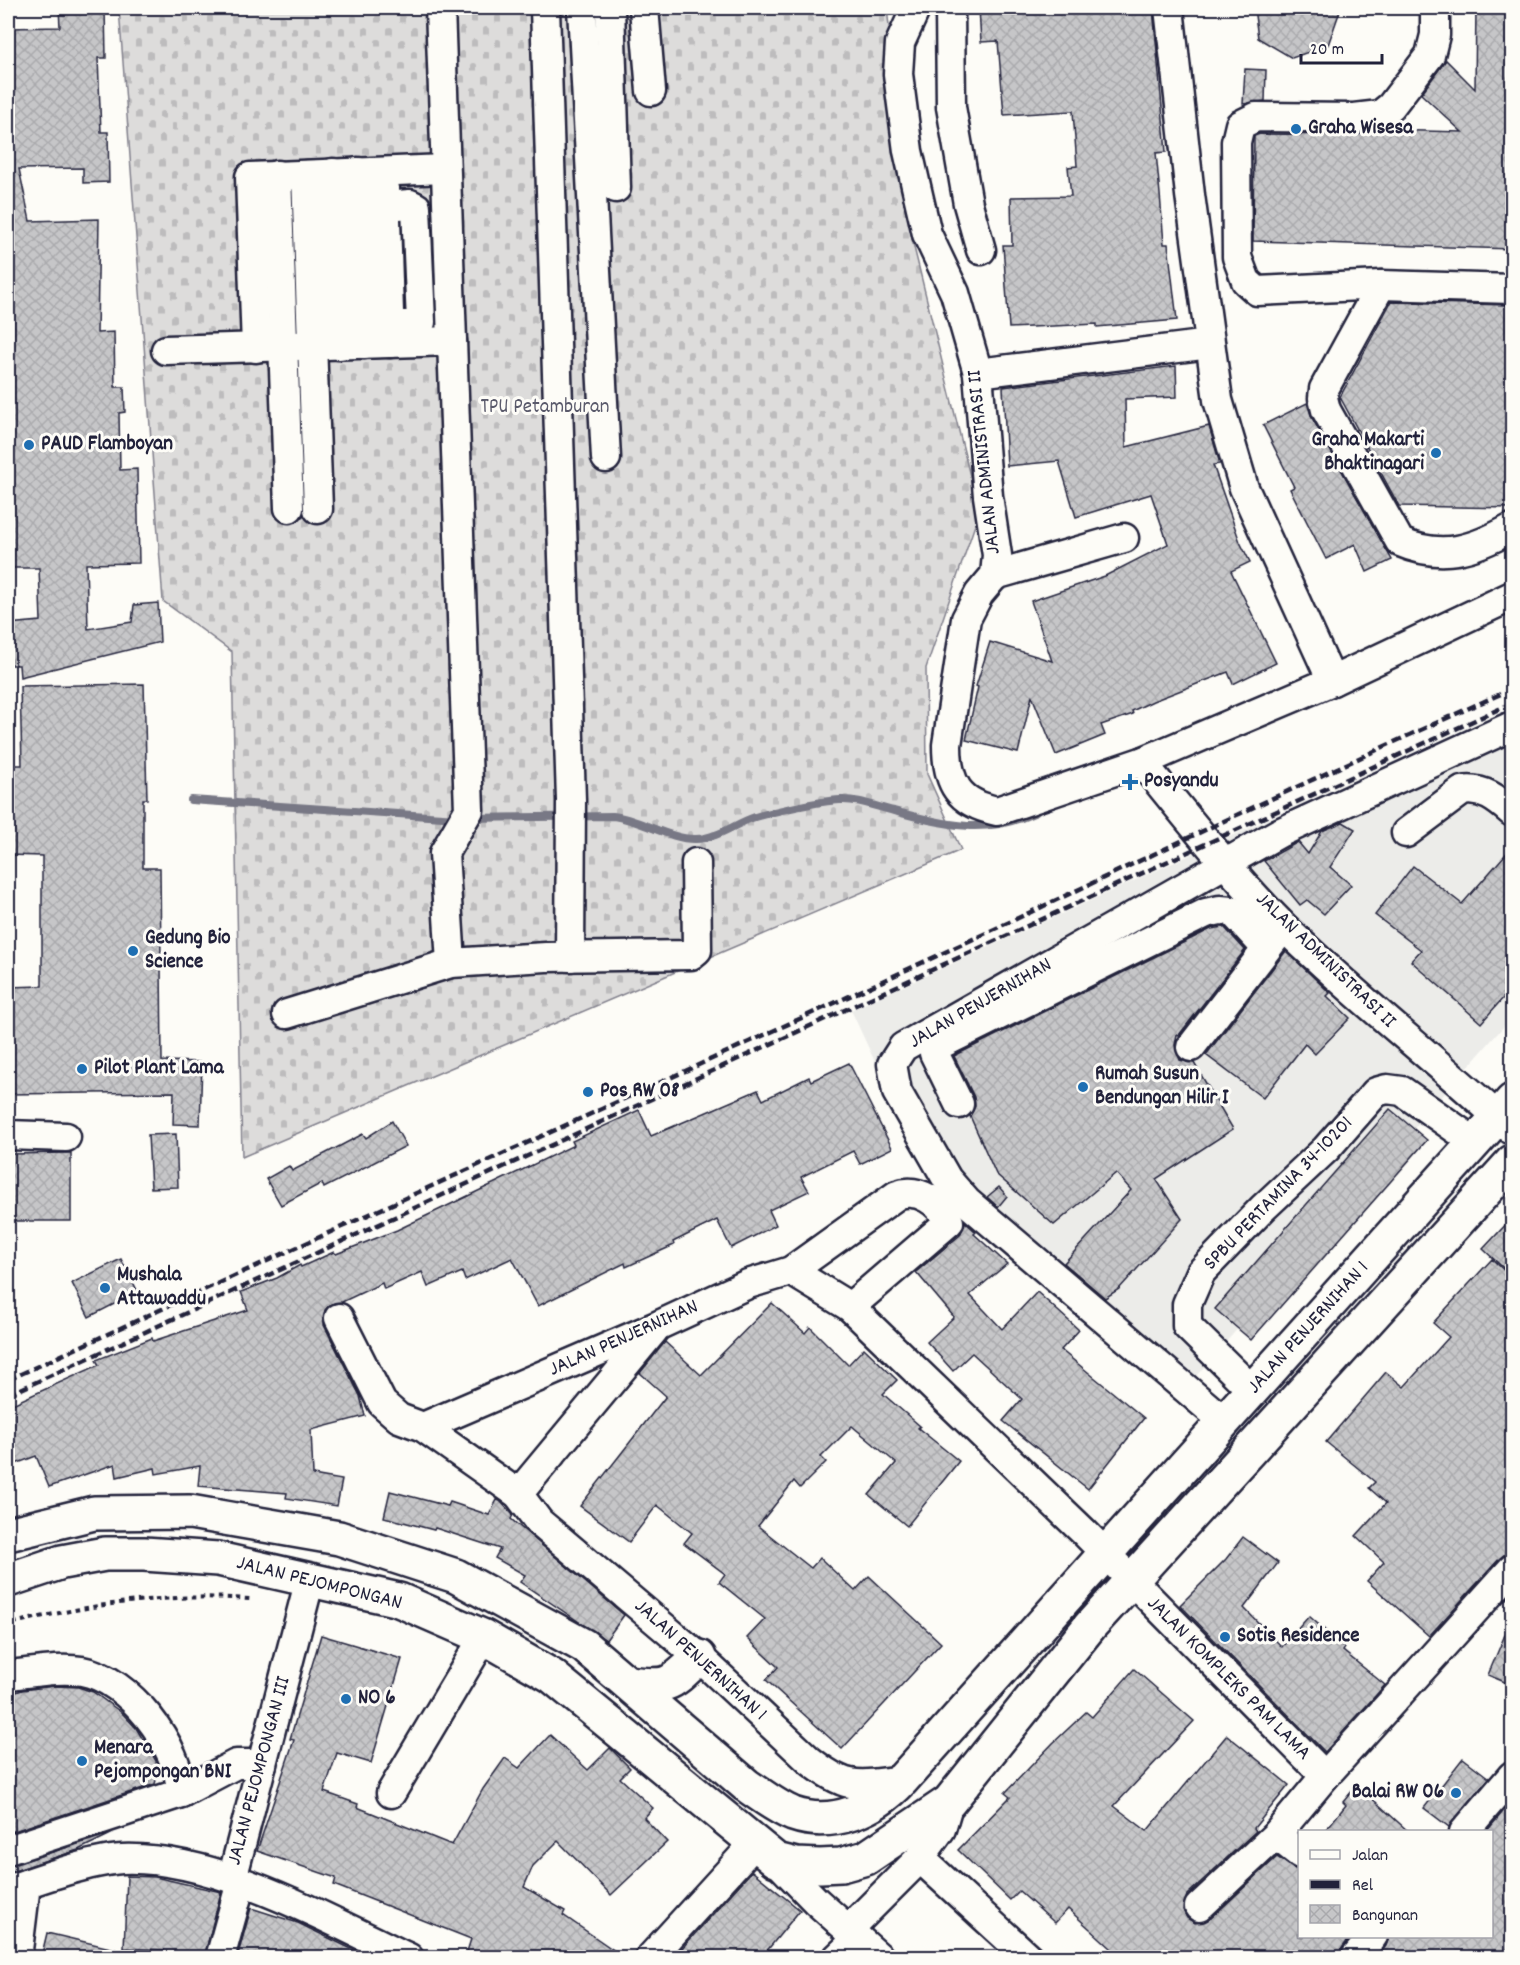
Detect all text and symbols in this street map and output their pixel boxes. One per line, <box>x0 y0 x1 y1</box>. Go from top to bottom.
scale bar <box>1301 27 1382 65</box>
text: 20 m <box>1310 38 1344 63</box>
place label: Graha Wisesa <box>1308 114 1414 144</box>
marker: Graha Wisesa <box>1289 122 1303 136</box>
street label: JALAN ADMINISTRASI II <box>960 368 1010 556</box>
park label: TPU Petamburan <box>480 393 610 423</box>
place label: Graha Makarti Bhaktinagari <box>1311 426 1424 480</box>
place label: PAUD Flamboyan <box>41 430 173 460</box>
marker: PAUD Flamboyan <box>22 438 36 452</box>
marker: Graha Makarti Bhaktinagari <box>1429 446 1443 460</box>
place label: Posyandu <box>1144 767 1219 797</box>
marker: Posyandu <box>1121 773 1139 791</box>
street label: JALAN ADMINISTRASI II <box>1248 886 1402 1036</box>
place label: Gedung Bio Science <box>145 924 231 978</box>
marker: Gedung Bio Science <box>126 944 140 958</box>
street label: JALAN PENJERNIHAN <box>904 951 1058 1057</box>
place label: Pilot Plant Lama <box>94 1054 225 1084</box>
place label: Rumah Susun Bendungan Hilir I <box>1095 1060 1229 1114</box>
marker: Pilot Plant Lama <box>75 1062 89 1076</box>
place label: Pos RW 08 <box>600 1077 680 1107</box>
marker: Rumah Susun Bendungan Hilir I <box>1076 1080 1090 1094</box>
marker: Pos RW 08 <box>581 1085 595 1099</box>
street label: SPBU PERTAMINA 34-10201 <box>1197 1110 1361 1278</box>
street label: JALAN PENJERNIHAN 1 <box>1241 1255 1377 1401</box>
place label: Mushala Attawaddu <box>117 1261 206 1315</box>
marker: Mushala Attawaddu <box>98 1281 112 1295</box>
street label: JALAN PENJERNIHAN <box>545 1293 703 1385</box>
street label: JALAN PEJOMPONGAN <box>233 1549 405 1619</box>
street label: JALAN KOMPLEKS PAM LAMA <box>1139 1590 1317 1768</box>
street label: JALAN PENJERNIHAN 1 <box>627 1593 773 1729</box>
place label: Sotis Residence <box>1237 1622 1359 1652</box>
marker: Sotis Residence <box>1218 1630 1232 1644</box>
street label: JALAN PEJOMPONGAN III <box>220 1673 300 1869</box>
place label: NO 6 <box>358 1684 396 1714</box>
marker: NO 6 <box>339 1692 353 1706</box>
place label: Menara Pejompongan BNI <box>94 1734 232 1788</box>
marker: Menara Pejompongan BNI <box>75 1754 89 1768</box>
place label: Balai RW 06 <box>1352 1778 1444 1808</box>
marker: Balai RW 06 <box>1449 1786 1463 1800</box>
legend <box>1298 1830 1493 1938</box>
text: Jalan <box>1352 1844 1388 1869</box>
text: Rel <box>1352 1874 1374 1899</box>
text: Bangunan <box>1352 1904 1418 1929</box>

